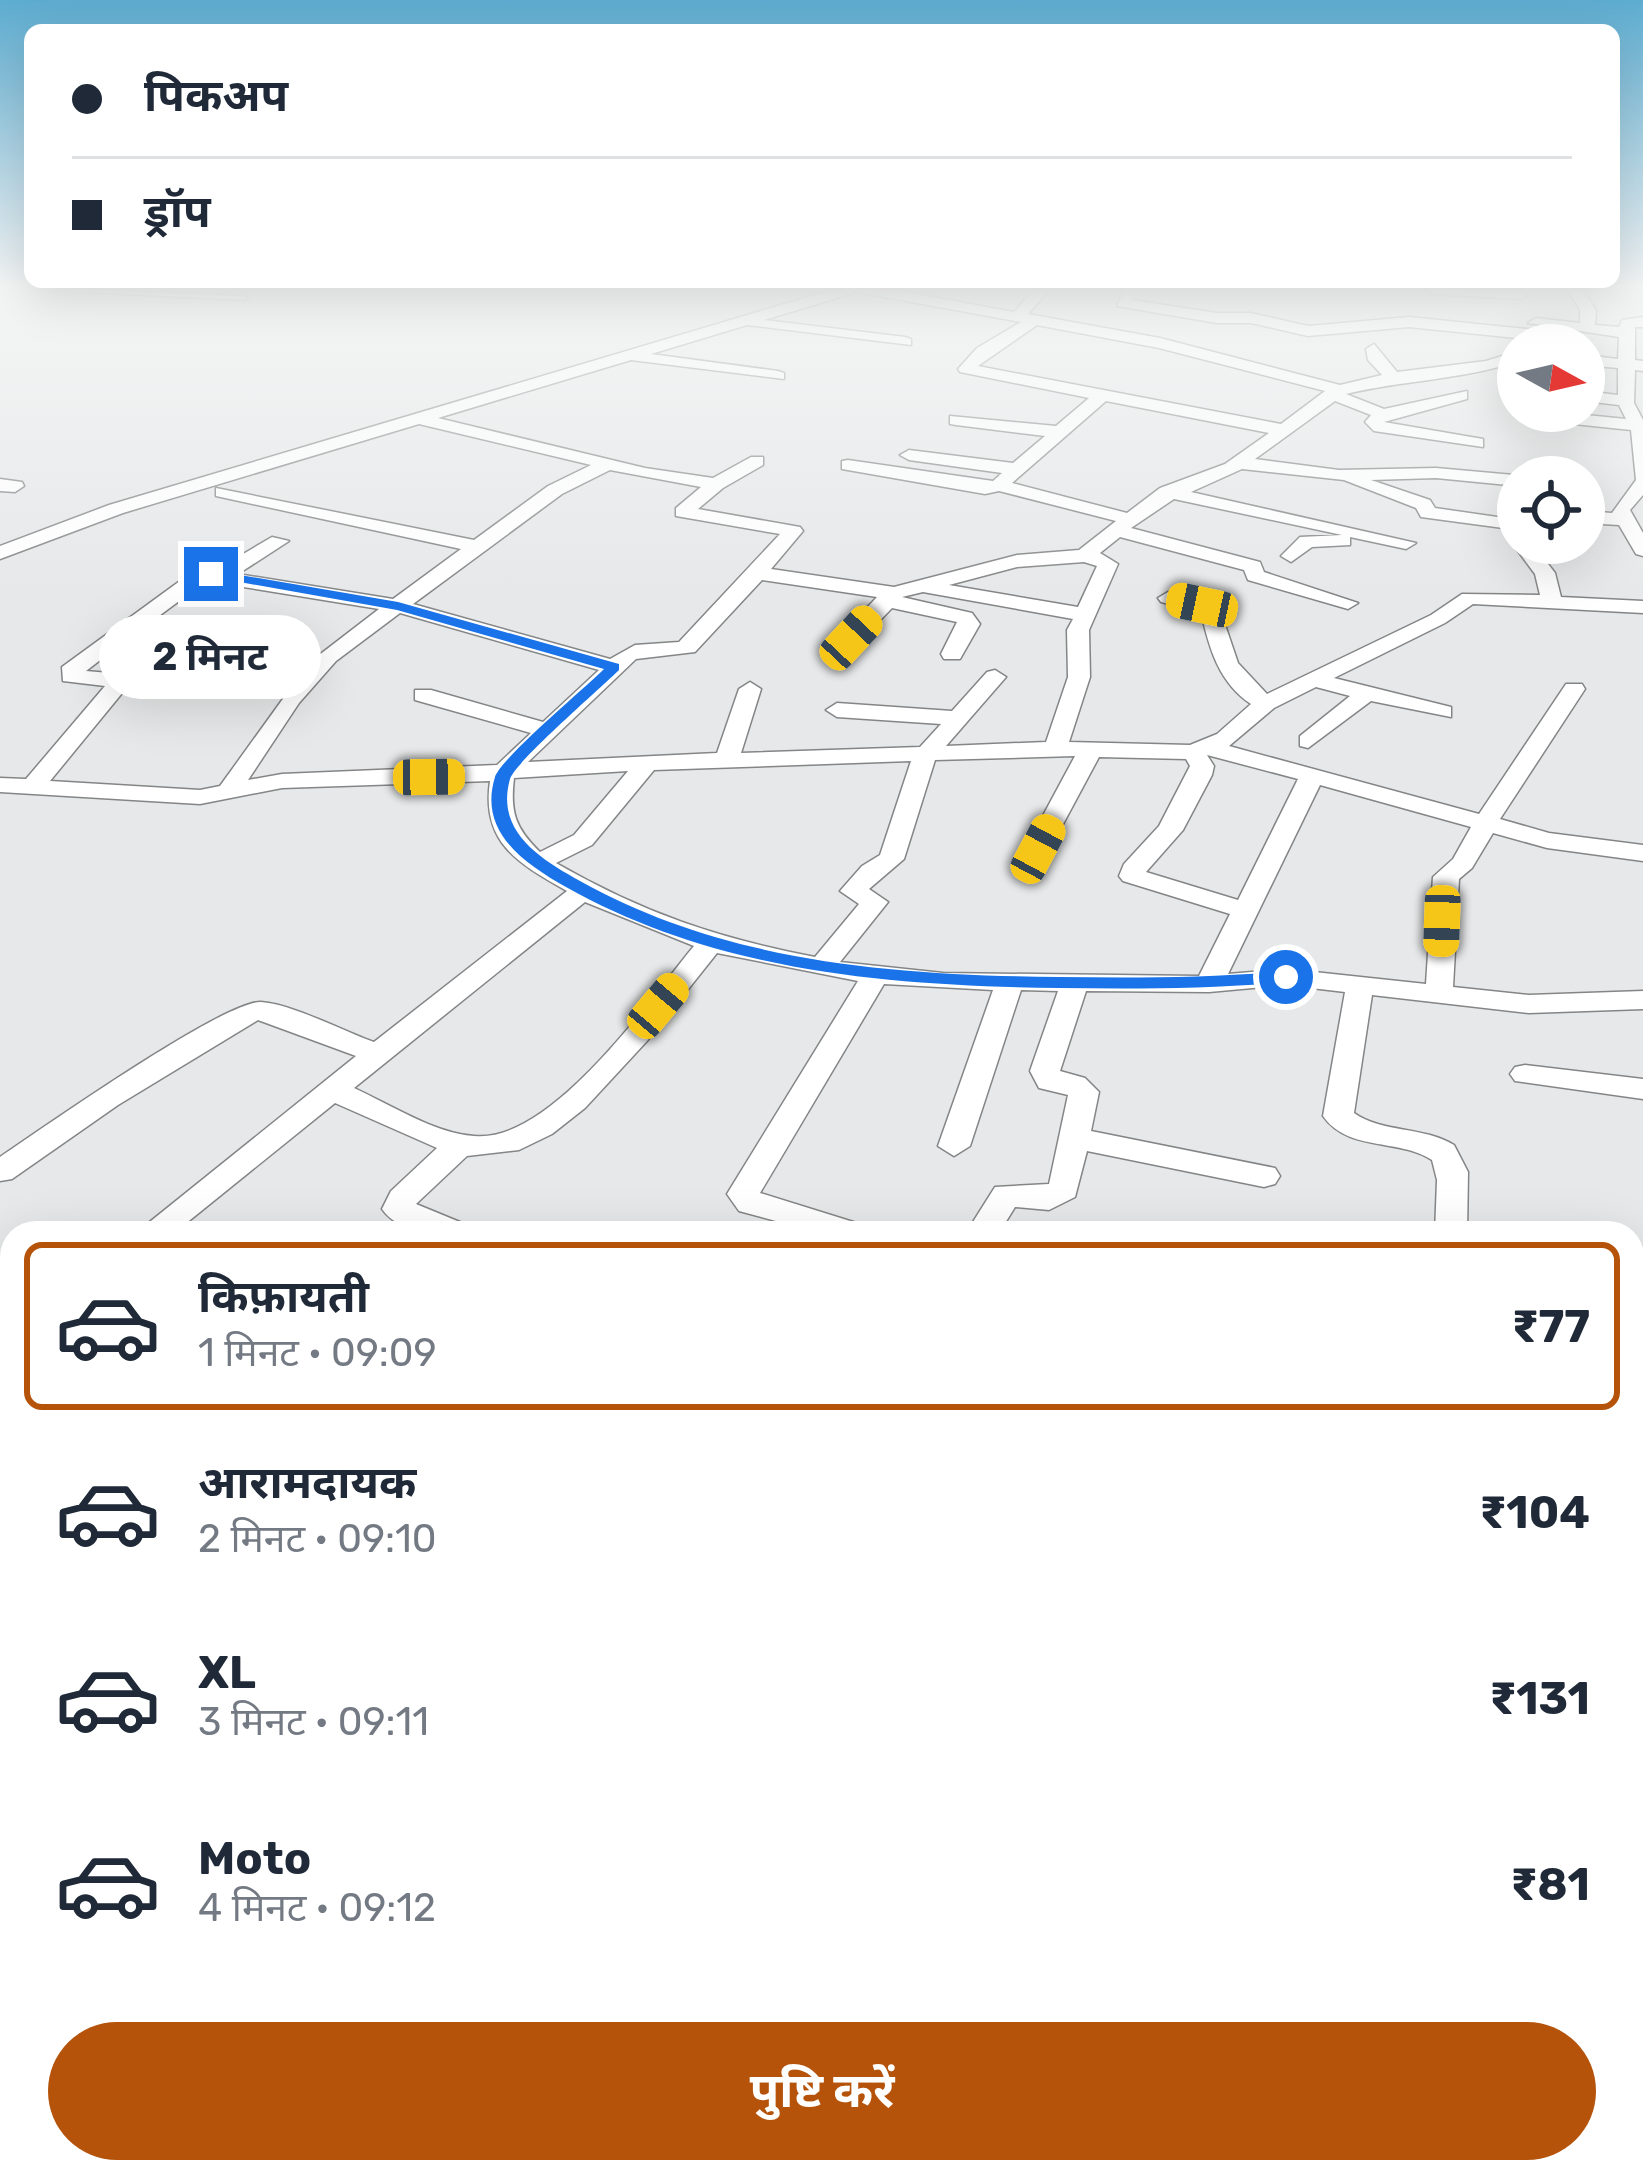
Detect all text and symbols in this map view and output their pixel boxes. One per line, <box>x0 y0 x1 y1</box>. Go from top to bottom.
text: पिकअप <box>144 69 288 122</box>
text: ड्रॉप <box>144 185 211 238</box>
north arrow <box>1497 324 1605 432</box>
map controls <box>1497 324 1605 564</box>
button: locate <box>1497 456 1605 564</box>
route end <box>184 547 238 601</box>
car <box>1163 580 1241 630</box>
car <box>813 599 889 677</box>
callout: 2 मिनट <box>100 616 322 700</box>
text: 2 मिनट <box>152 634 268 680</box>
car <box>393 758 465 796</box>
car <box>1005 809 1071 889</box>
car <box>1423 884 1461 958</box>
route start <box>1259 950 1313 1004</box>
car <box>621 967 695 1045</box>
text: किफ़ायती <box>198 1270 369 1323</box>
icon: car <box>54 1272 162 1380</box>
text: ₹77 <box>1511 1300 1590 1353</box>
text: 1 मिनट · 09:09 <box>198 1330 437 1376</box>
text: आरामदायक <box>198 1456 416 1509</box>
icon: car <box>54 1458 162 1566</box>
text: ₹104 <box>1479 1486 1590 1539</box>
text: 2 मिनट · 09:10 <box>198 1516 437 1562</box>
icon: car <box>54 1644 162 1752</box>
text: XL <box>198 1646 256 1699</box>
text: ₹131 <box>1489 1672 1590 1725</box>
text: 3 मिनट · 09:11 <box>198 1699 429 1745</box>
icon: car <box>54 1830 162 1938</box>
text: Moto <box>198 1832 311 1885</box>
text: ₹81 <box>1510 1858 1590 1911</box>
text: 4 मिनट · 09:12 <box>198 1885 436 1931</box>
button: पुष्टि करें <box>48 2022 1596 2160</box>

